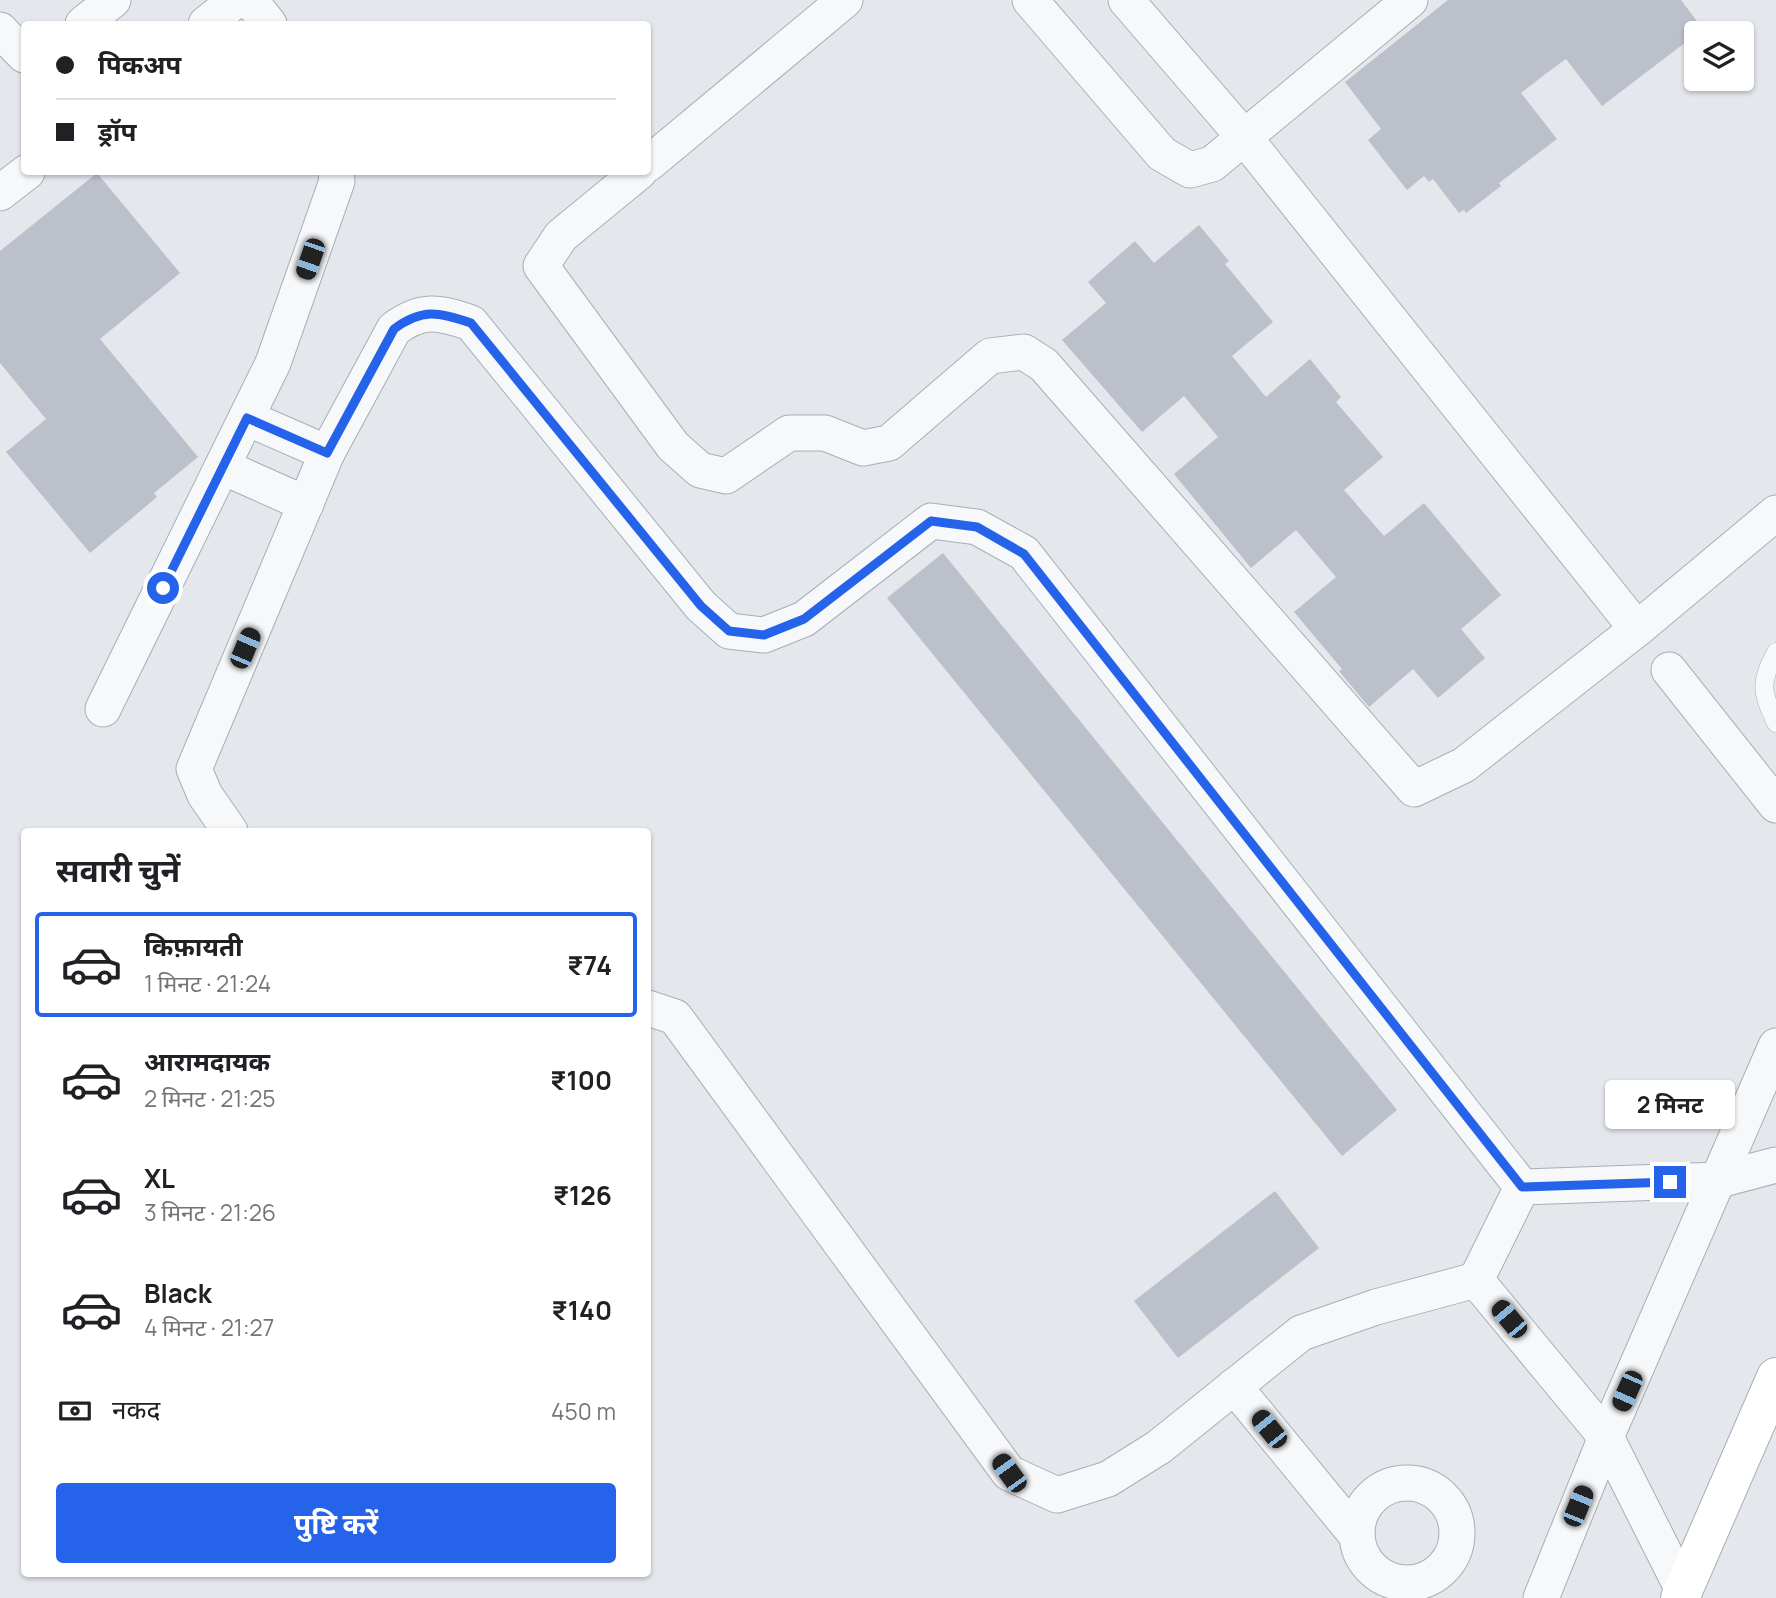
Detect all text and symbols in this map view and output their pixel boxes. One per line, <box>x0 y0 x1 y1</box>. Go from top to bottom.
map controls <box>1684 21 1754 91</box>
button: layers <box>1684 21 1754 91</box>
text: पिकअप <box>98 46 181 82</box>
text: ड्रॉप <box>98 113 136 149</box>
car <box>294 236 327 282</box>
route start <box>147 572 179 604</box>
car <box>228 625 263 671</box>
text: सवारी चुनें <box>56 848 180 892</box>
text: किफ़ायती <box>144 928 243 964</box>
icon: car <box>60 933 123 996</box>
text: ₹74 <box>567 947 612 983</box>
text: 1 मिनट · 21:24 <box>144 967 271 999</box>
text: आरामदायक <box>144 1043 270 1079</box>
icon: car <box>60 1048 123 1111</box>
text: ₹100 <box>550 1062 612 1098</box>
callout: 2 मिनट <box>1605 1080 1735 1130</box>
text: 2 मिनट · 21:25 <box>144 1082 276 1114</box>
text: 2 मिनट <box>1637 1088 1703 1120</box>
text: XL <box>144 1160 175 1196</box>
icon: car <box>60 1163 123 1226</box>
route end <box>1654 1166 1686 1198</box>
text: ₹126 <box>553 1177 612 1213</box>
text: 3 मिनट · 21:26 <box>144 1196 276 1228</box>
text: Black <box>144 1275 212 1311</box>
icon: car <box>60 1278 123 1341</box>
text: ₹140 <box>552 1292 612 1328</box>
car <box>1488 1296 1531 1342</box>
text: 4 मिनट · 21:27 <box>144 1311 274 1343</box>
car <box>1609 1368 1646 1414</box>
text: नकद <box>112 1391 160 1427</box>
icon: cash <box>56 1392 94 1430</box>
text: 450 m <box>551 1395 616 1427</box>
car <box>1248 1406 1291 1452</box>
car <box>989 1450 1030 1496</box>
button: पुष्टि करें <box>56 1483 616 1563</box>
car <box>1561 1483 1596 1529</box>

